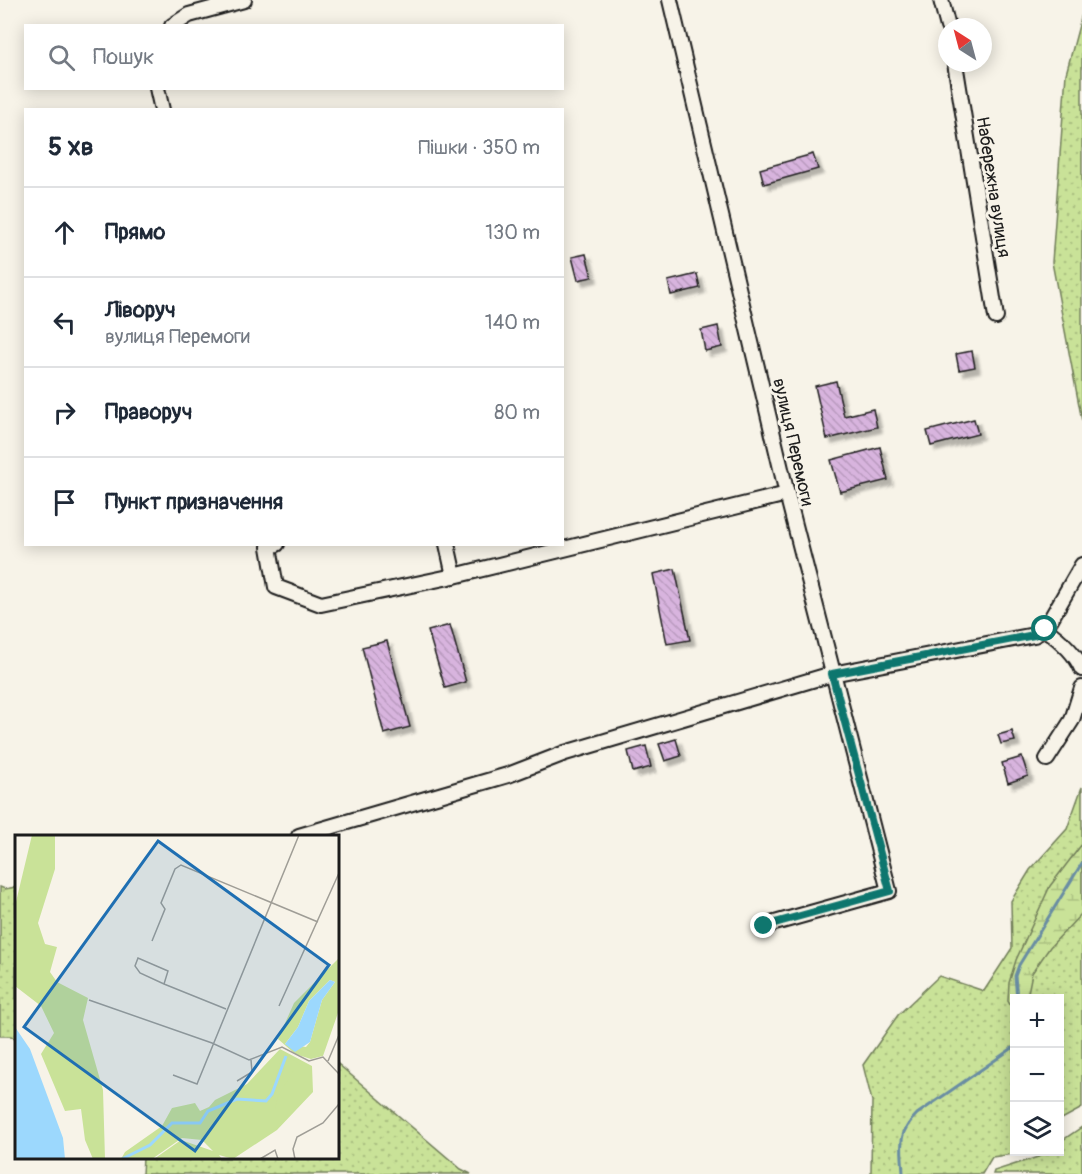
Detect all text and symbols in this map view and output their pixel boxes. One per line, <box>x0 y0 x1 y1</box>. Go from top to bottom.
north arrow <box>938 18 992 72</box>
search box <box>24 24 564 90</box>
icon: search <box>45 41 78 74</box>
text: Пошук <box>93 43 154 71</box>
street label: Набережна вулиця <box>971 115 1015 259</box>
text: 5 хв <box>48 131 94 163</box>
text: Пішки · 350 m <box>418 135 540 160</box>
icon: ahead <box>48 216 81 249</box>
text: Прямо <box>105 218 165 246</box>
text: 130 m <box>485 220 540 245</box>
text: Ліворуч <box>105 296 176 324</box>
icon: left <box>48 306 81 339</box>
text: 140 m <box>485 310 540 335</box>
text: вулиця Перемоги <box>105 324 250 349</box>
street label: вулиця Перемоги <box>767 376 819 508</box>
icon: right <box>48 396 81 429</box>
text: Праворуч <box>105 398 192 426</box>
text: 80 m <box>494 400 540 425</box>
icon: arrive <box>48 486 81 519</box>
text: Пункт призначення <box>105 488 283 516</box>
route start <box>1031 615 1057 641</box>
inset map <box>15 835 339 1159</box>
route end <box>750 912 776 938</box>
map controls <box>1010 994 1064 1156</box>
button: + <box>1010 994 1064 1048</box>
button: − <box>1010 1048 1064 1102</box>
button: layers <box>1010 1102 1064 1156</box>

